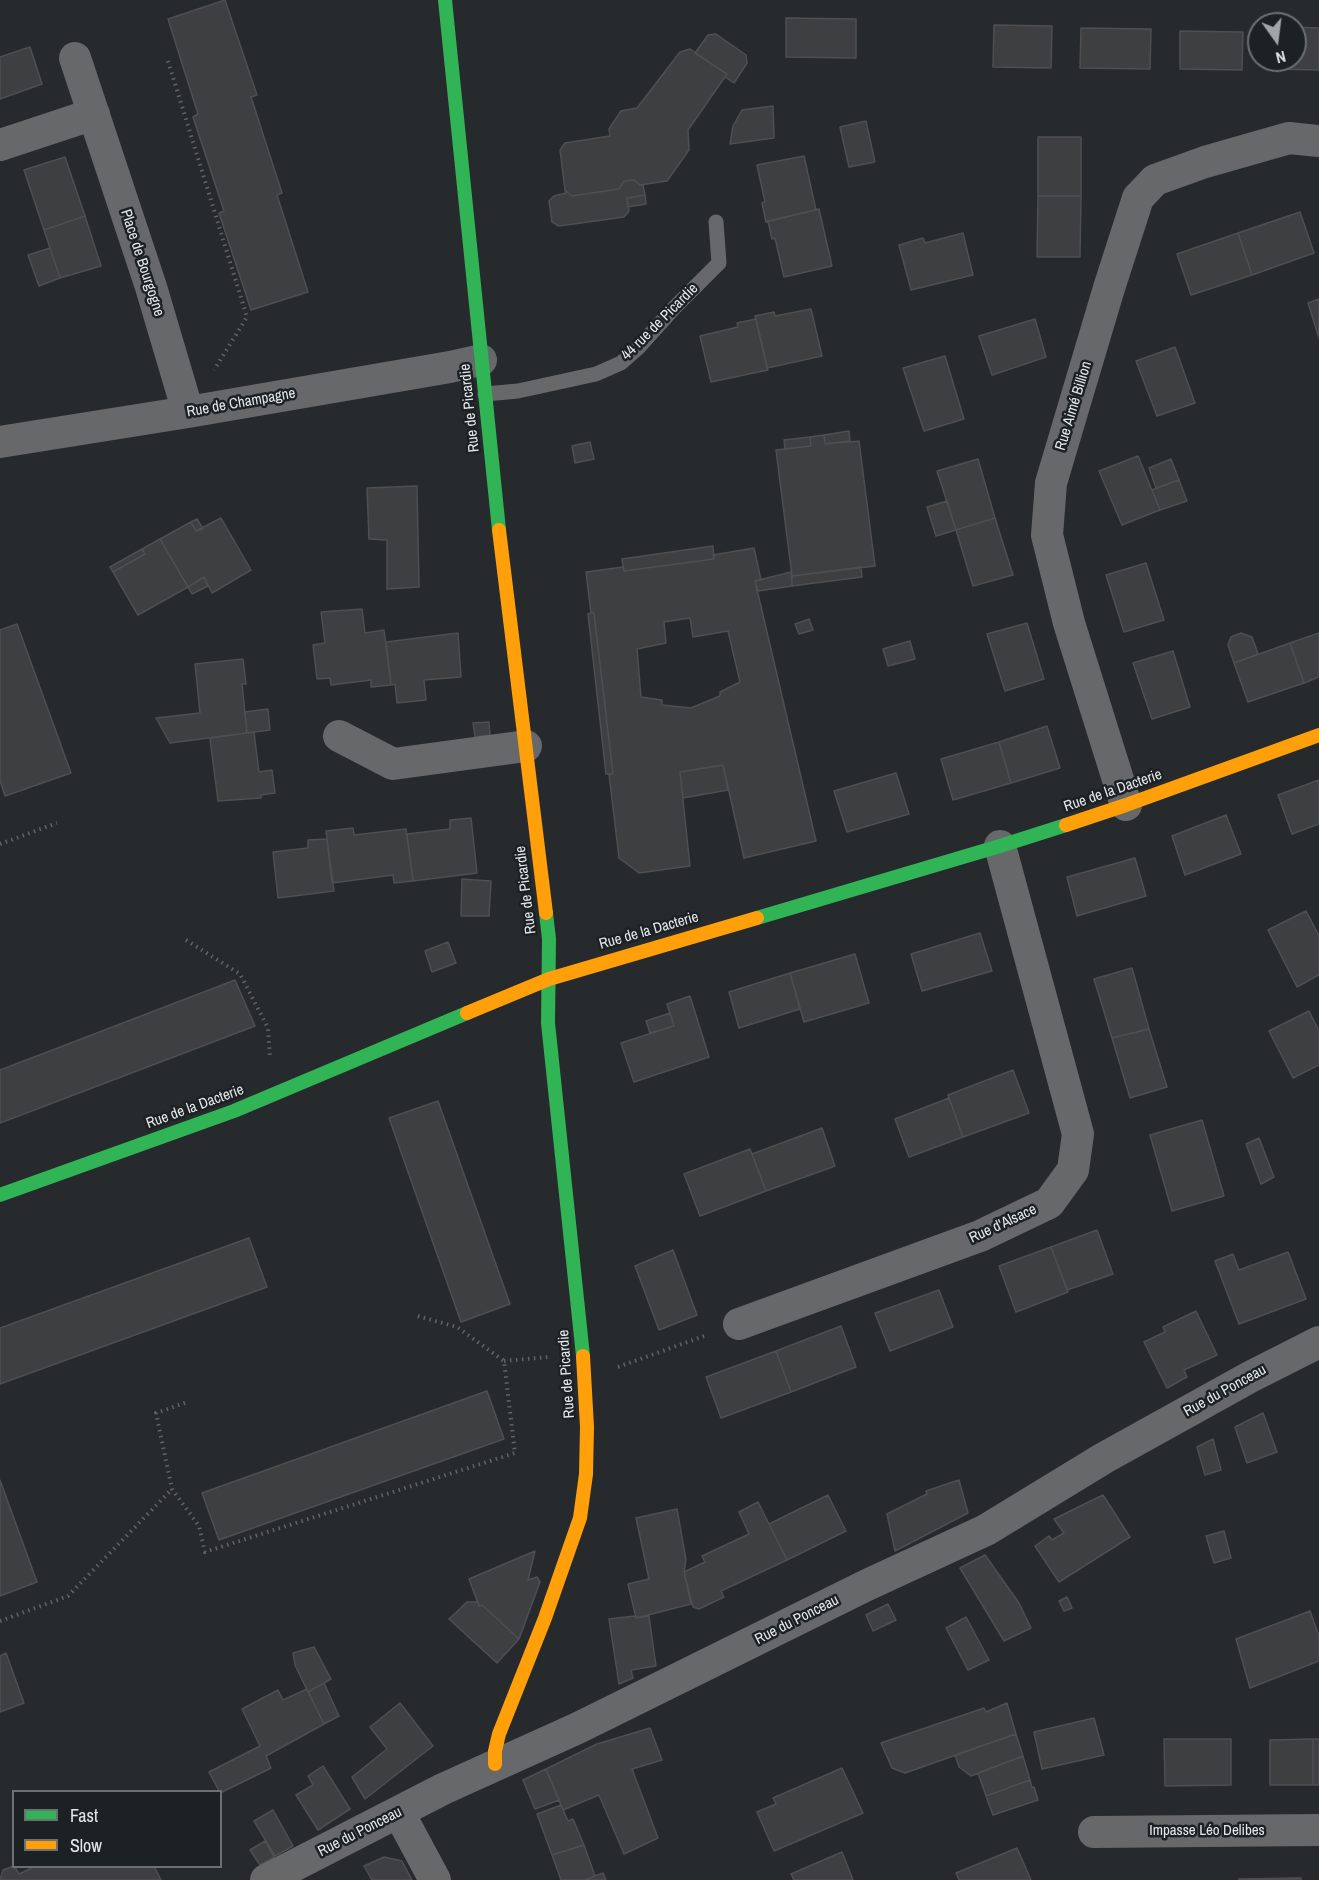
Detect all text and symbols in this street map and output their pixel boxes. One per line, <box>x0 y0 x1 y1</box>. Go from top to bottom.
north arrow <box>1247 12 1307 72</box>
text: N <box>1274 46 1288 69</box>
street label: Place de Bourgogne <box>116 207 168 319</box>
street label: 44 rue de Picardie <box>618 280 702 364</box>
street label: Rue Aimé Billion <box>1052 359 1096 453</box>
street label: Rue de Picardie <box>456 363 484 453</box>
street label: Rue de Champagne <box>185 385 297 421</box>
street label: Rue de la Dacterie <box>1062 766 1164 816</box>
street label: Rue de Picardie <box>512 845 540 935</box>
street label: Rue de la Dacterie <box>597 908 701 954</box>
street label: Rue de la Dacterie <box>144 1081 246 1133</box>
street label: Rue d'Alsace <box>967 1201 1039 1247</box>
street label: Rue de Picardie <box>555 1329 579 1419</box>
street label: Rue du Ponceau <box>1181 1361 1269 1421</box>
street label: Rue du Ponceau <box>752 1591 842 1649</box>
legend <box>12 1790 222 1868</box>
text: Fast <box>70 1803 98 1828</box>
street label: Rue du Ponceau <box>315 1803 405 1861</box>
street label: Impasse Léo Delibes <box>1149 1822 1265 1840</box>
text: Slow <box>70 1833 102 1858</box>

